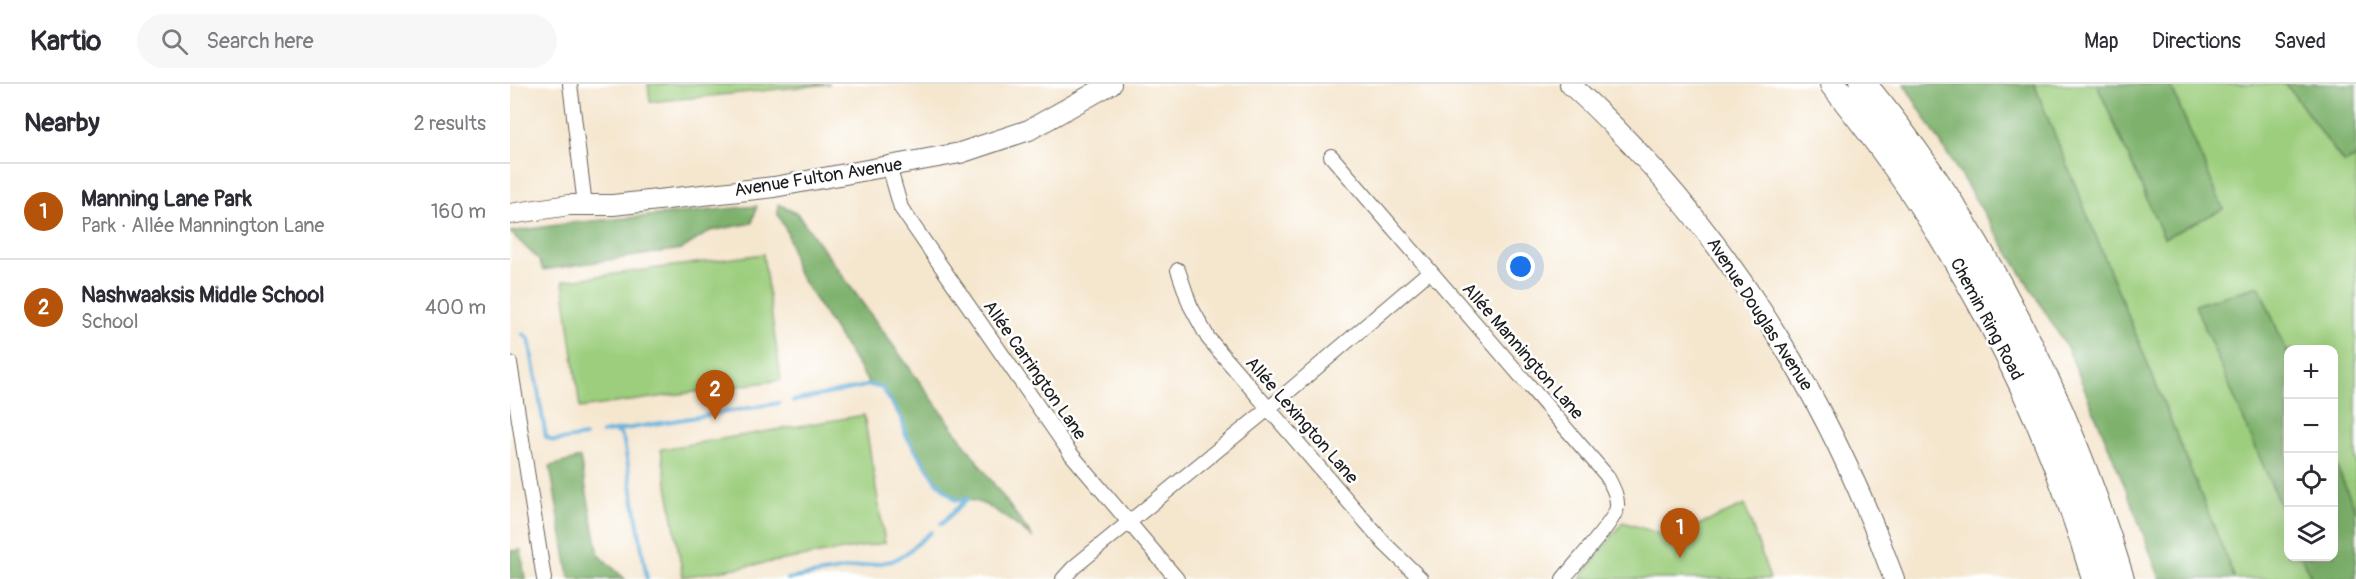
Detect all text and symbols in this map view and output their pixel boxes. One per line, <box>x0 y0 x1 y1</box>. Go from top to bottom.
search box <box>137 14 557 68</box>
text: Kartio <box>30 24 101 59</box>
icon: search <box>158 25 191 58</box>
text: Search here <box>206 27 314 55</box>
text: Map <box>2084 28 2119 55</box>
text: Directions <box>2152 28 2241 55</box>
text: Saved <box>2274 28 2326 55</box>
text: Nearby <box>24 107 100 139</box>
text: 2 results <box>414 111 486 136</box>
street label: Avenue Fulton Avenue <box>733 153 904 202</box>
text: Manning Lane Park <box>81 185 252 213</box>
text: 1 <box>40 199 47 224</box>
text: 160 m <box>431 199 486 224</box>
text: Park · Allée Mannington Lane <box>81 213 324 238</box>
street label: Avenue Douglas Avenue <box>1701 233 1818 395</box>
your location <box>1506 252 1535 281</box>
street label: Chemin Ring Road <box>1945 254 2028 384</box>
street label: Allée Mannington Lane <box>1457 278 1588 425</box>
text: Nashwaaksis Middle School <box>81 281 324 309</box>
text: 2 <box>38 295 49 320</box>
text: 400 m <box>425 295 486 320</box>
street label: Allée Carrington Lane <box>978 296 1091 445</box>
text: School <box>81 309 138 334</box>
map controls <box>2284 345 2338 561</box>
button: + <box>2284 345 2338 399</box>
street label: Allée Lexington Lane <box>1240 352 1363 489</box>
pin: 2 <box>696 370 734 420</box>
button: − <box>2284 399 2338 453</box>
button: locate <box>2284 453 2338 507</box>
button: layers <box>2284 507 2338 561</box>
pin: 1 <box>1660 508 1700 558</box>

